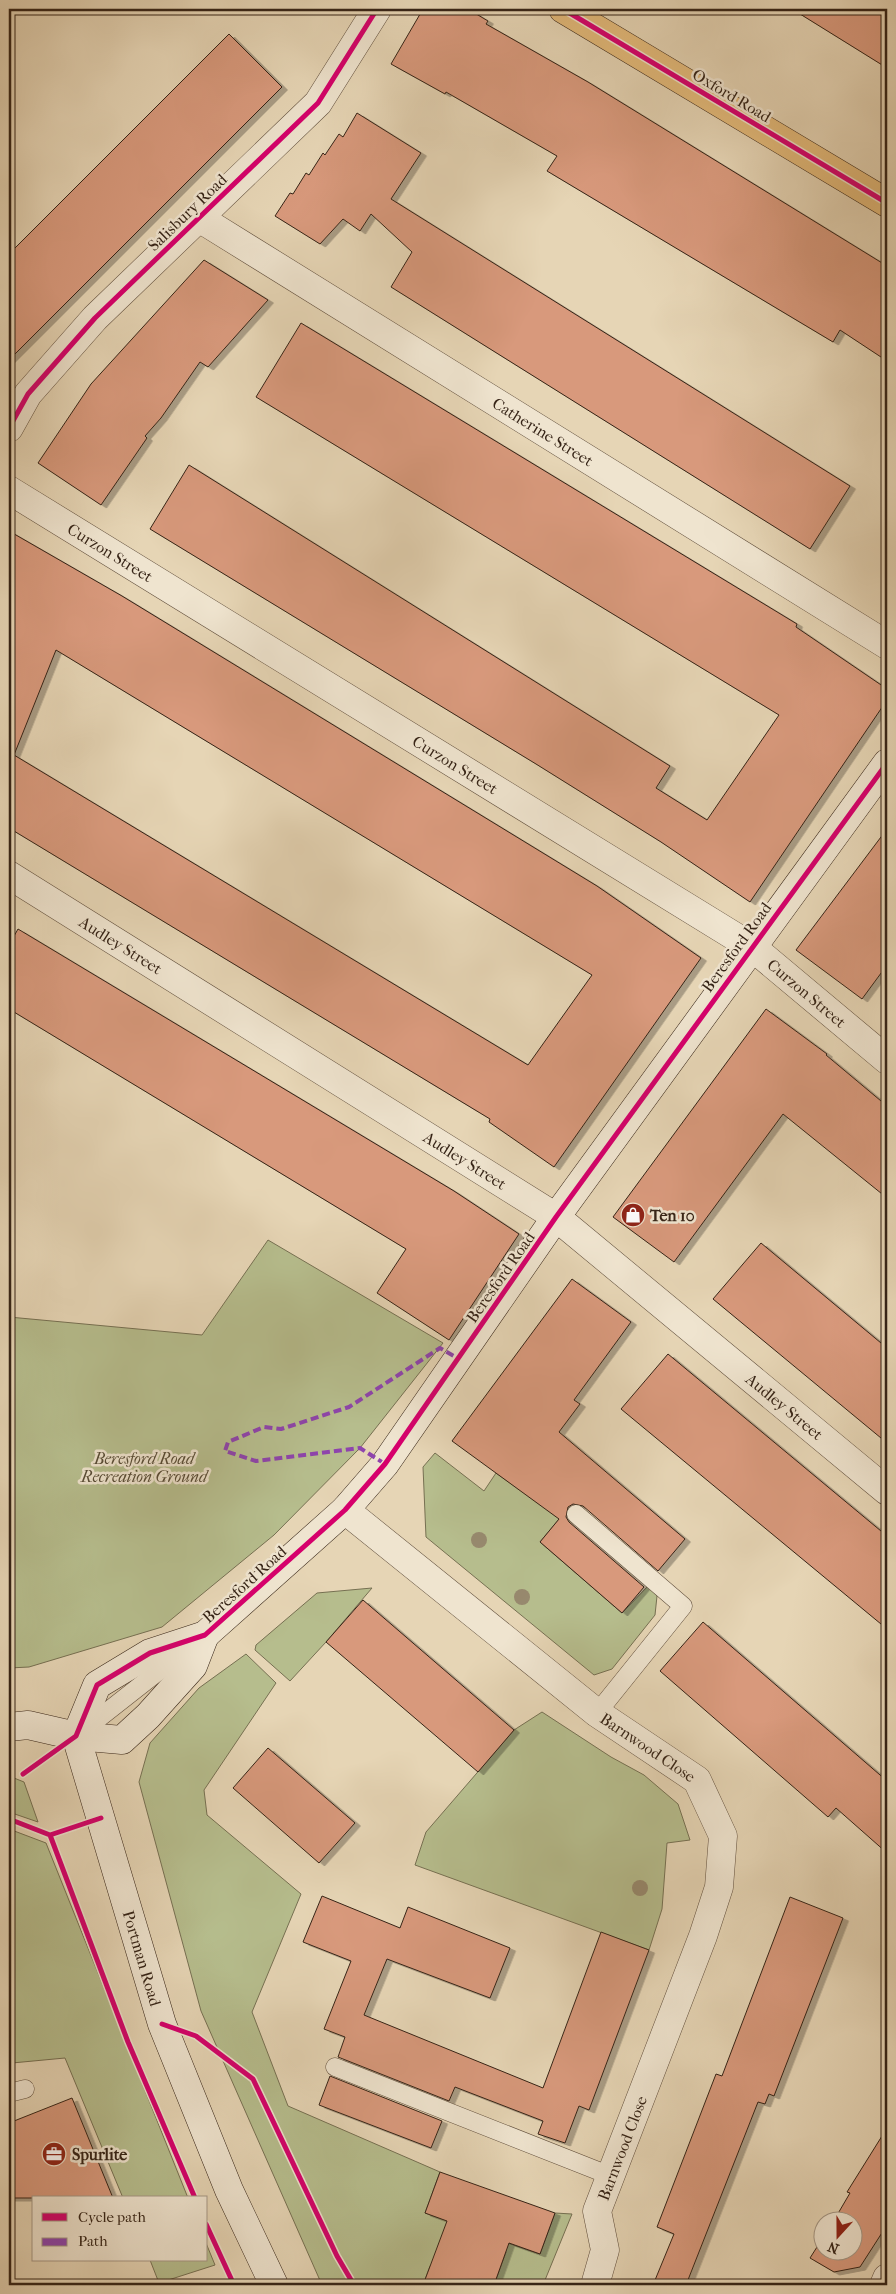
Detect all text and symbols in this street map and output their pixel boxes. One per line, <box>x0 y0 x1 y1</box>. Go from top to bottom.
street label: Oxford Road <box>689 65 775 126</box>
street label: Salisbury Road <box>144 170 231 255</box>
street label: Catherine Street <box>489 394 597 471</box>
street label: Curzon Street <box>64 519 157 586</box>
street label: Curzon Street <box>409 732 501 799</box>
street label: Beresford Road <box>698 899 775 996</box>
street label: Audley Street <box>75 912 166 979</box>
street label: Curzon Street <box>763 955 850 1032</box>
street label: Audley Street <box>419 1127 510 1194</box>
shop icon: Ten 10 <box>620 1202 646 1228</box>
place label: Ten 10 <box>649 1206 695 1225</box>
street label: Beresford Road <box>462 1228 539 1326</box>
street label: Audley Street <box>741 1369 827 1444</box>
park label: Beresford Road Recreation Ground <box>80 1449 209 1486</box>
street label: Beresford Road <box>199 1542 290 1627</box>
street label: Barnwood Close <box>596 1709 699 1786</box>
street label: Portman Road <box>119 1908 165 2009</box>
street label: Barnwood Close <box>594 2093 651 2203</box>
office icon: Spurlite <box>41 2141 67 2167</box>
place label: Spurlite <box>72 2145 127 2165</box>
legend <box>32 2196 208 2262</box>
text: Cycle path <box>78 2208 146 2226</box>
north arrow <box>814 2212 864 2262</box>
text: Path <box>78 2232 108 2250</box>
text: N <box>825 2238 842 2258</box>

